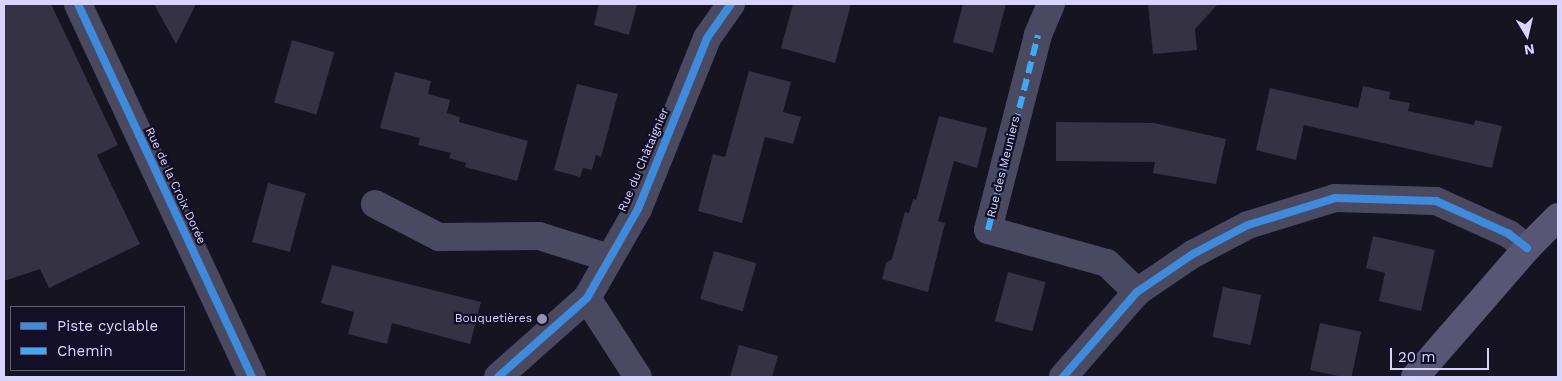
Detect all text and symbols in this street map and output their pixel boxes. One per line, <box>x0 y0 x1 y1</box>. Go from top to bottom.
north arrow <box>1502 10 1552 60</box>
text: N <box>1523 41 1536 59</box>
street label: Rue du Châtaignier <box>616 106 672 214</box>
street label: Rue des Meuniers <box>984 115 1024 219</box>
street label: Rue de la Croix Dorée <box>142 125 208 247</box>
legend <box>10 306 185 371</box>
place label: Bouquetières <box>455 312 532 326</box>
marker: Bouquetières <box>536 313 548 325</box>
text: Piste cyclable <box>57 317 158 335</box>
scale bar <box>1392 338 1491 370</box>
text: Chemin <box>57 342 113 360</box>
text: 20 m <box>1398 348 1436 366</box>

